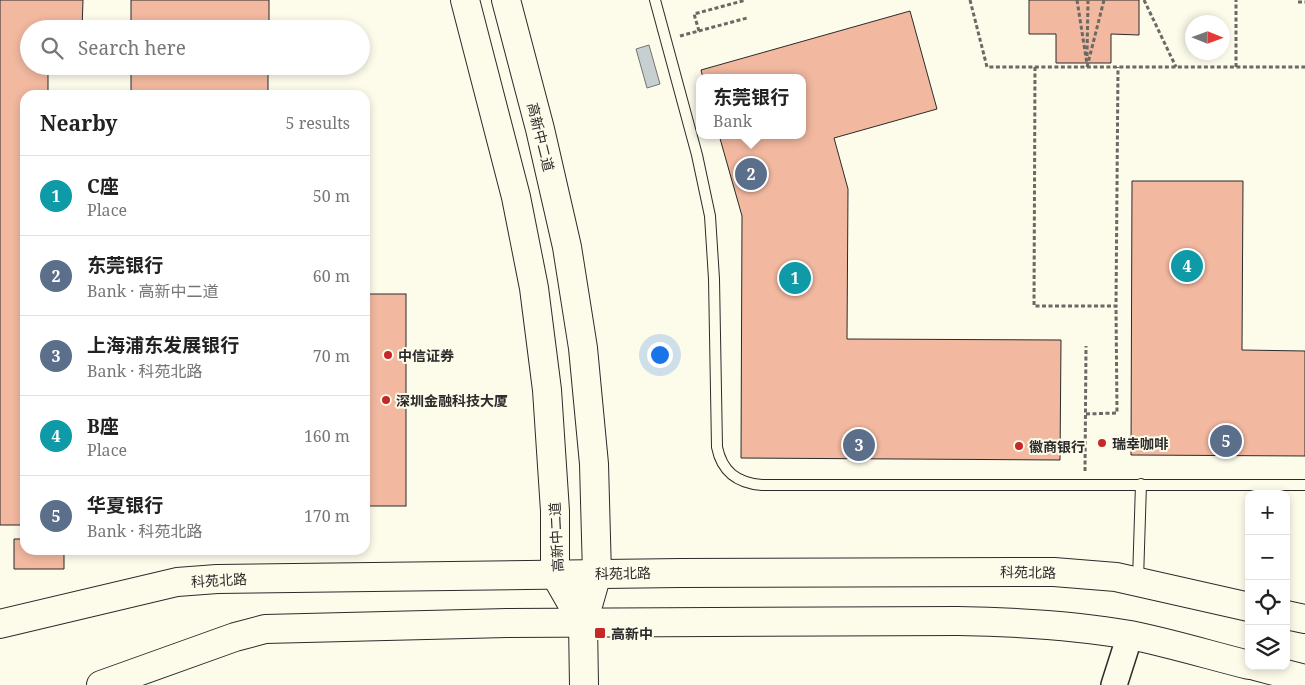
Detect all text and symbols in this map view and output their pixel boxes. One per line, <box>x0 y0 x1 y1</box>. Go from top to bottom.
north arrow <box>1185 15 1230 60</box>
search box <box>20 20 370 75</box>
icon: search <box>38 34 66 62</box>
text: Search here <box>78 35 186 61</box>
popup <box>696 74 806 139</box>
text: 东莞银行 <box>713 84 789 110</box>
street label: 高新中二道 <box>523 101 559 173</box>
text: Nearby <box>40 109 118 137</box>
text: Bank <box>713 110 752 132</box>
text: 5 results <box>286 112 350 134</box>
pin: 2 <box>735 155 767 193</box>
text: C座 <box>87 173 119 199</box>
text: 1 <box>51 185 61 207</box>
text: 50 m <box>313 185 350 207</box>
text: Place <box>87 199 127 221</box>
pin: 4 <box>1171 247 1203 285</box>
text: 东莞银行 <box>87 252 163 278</box>
pin: 1 <box>779 259 811 297</box>
text: 2 <box>51 265 61 287</box>
text: 60 m <box>313 265 350 287</box>
text: Bank · 高新中二道 <box>87 280 218 302</box>
text: 上海浦东发展银行 <box>87 332 239 358</box>
your location <box>647 342 673 368</box>
text: 3 <box>51 345 61 367</box>
text: 70 m <box>313 345 350 367</box>
place label: 中信证券 <box>398 346 454 365</box>
marker: 中信证券 <box>382 349 394 361</box>
text: Bank · 科苑北路 <box>87 360 202 382</box>
place label: 深圳金融科技大厦 <box>396 391 508 410</box>
marker: 深圳金融科技大厦 <box>380 394 392 406</box>
text: B座 <box>87 413 119 439</box>
pin: 5 <box>1210 422 1242 460</box>
text: 4 <box>51 425 61 447</box>
text: 160 m <box>304 425 350 447</box>
pin: 3 <box>843 426 875 464</box>
place label: 瑞幸咖啡 <box>1112 434 1169 453</box>
place label: 徽商银行 <box>1029 437 1085 456</box>
marker: 瑞幸咖啡 <box>1096 437 1108 449</box>
text: Place <box>87 439 127 461</box>
marker: 徽商银行 <box>1013 440 1025 452</box>
map controls <box>1245 490 1290 670</box>
button: + <box>1245 490 1290 535</box>
text: 华夏银行 <box>87 492 163 518</box>
street label: 高新中二道 <box>545 502 567 572</box>
text: 5 <box>51 505 61 527</box>
text: 170 m <box>304 505 350 527</box>
text: Bank · 科苑北路 <box>87 520 202 542</box>
button: − <box>1245 535 1290 580</box>
street label: 科苑北路 <box>1000 562 1056 582</box>
street label: 科苑北路 <box>595 563 651 583</box>
street label: 科苑北路 <box>191 569 247 591</box>
button: locate <box>1245 580 1290 625</box>
place label: 高新中 <box>611 624 653 643</box>
button: layers <box>1245 625 1290 670</box>
marker: 高新中 <box>593 626 607 640</box>

